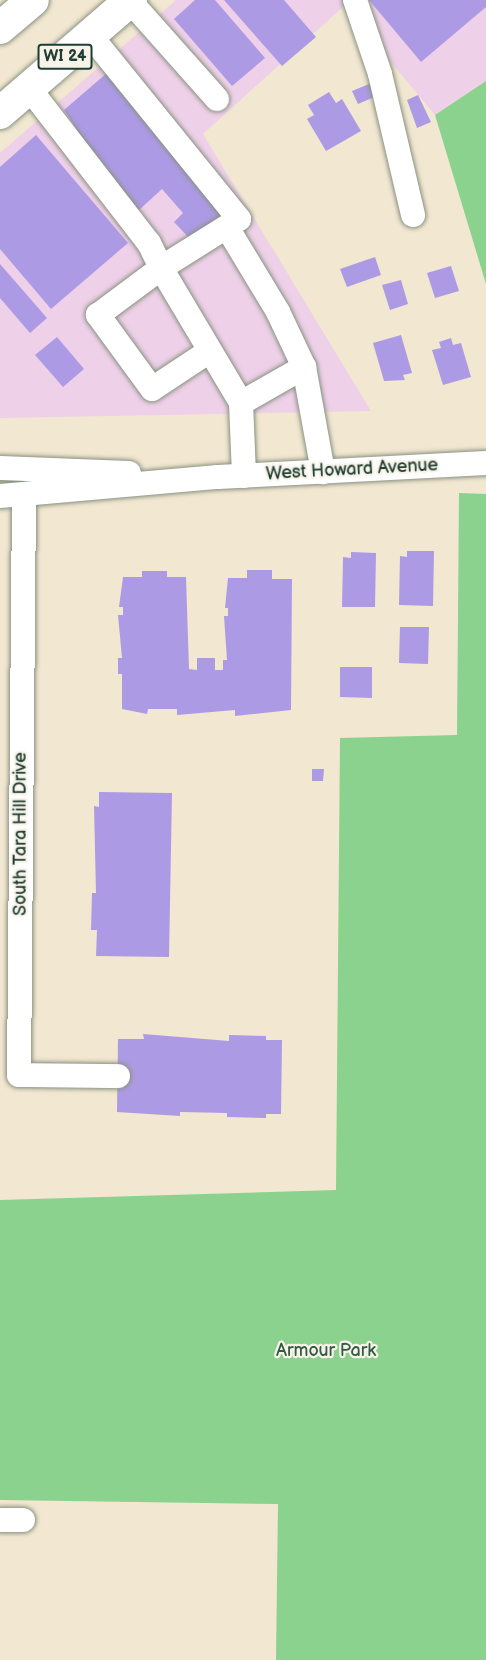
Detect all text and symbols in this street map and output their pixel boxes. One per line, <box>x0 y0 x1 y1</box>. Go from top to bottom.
road number: WI 24 <box>36 44 94 70</box>
street label: West Howard Avenue <box>265 455 439 485</box>
street label: South Tara Hill Drive <box>10 752 32 916</box>
park label: Armour Park <box>276 1340 376 1362</box>

